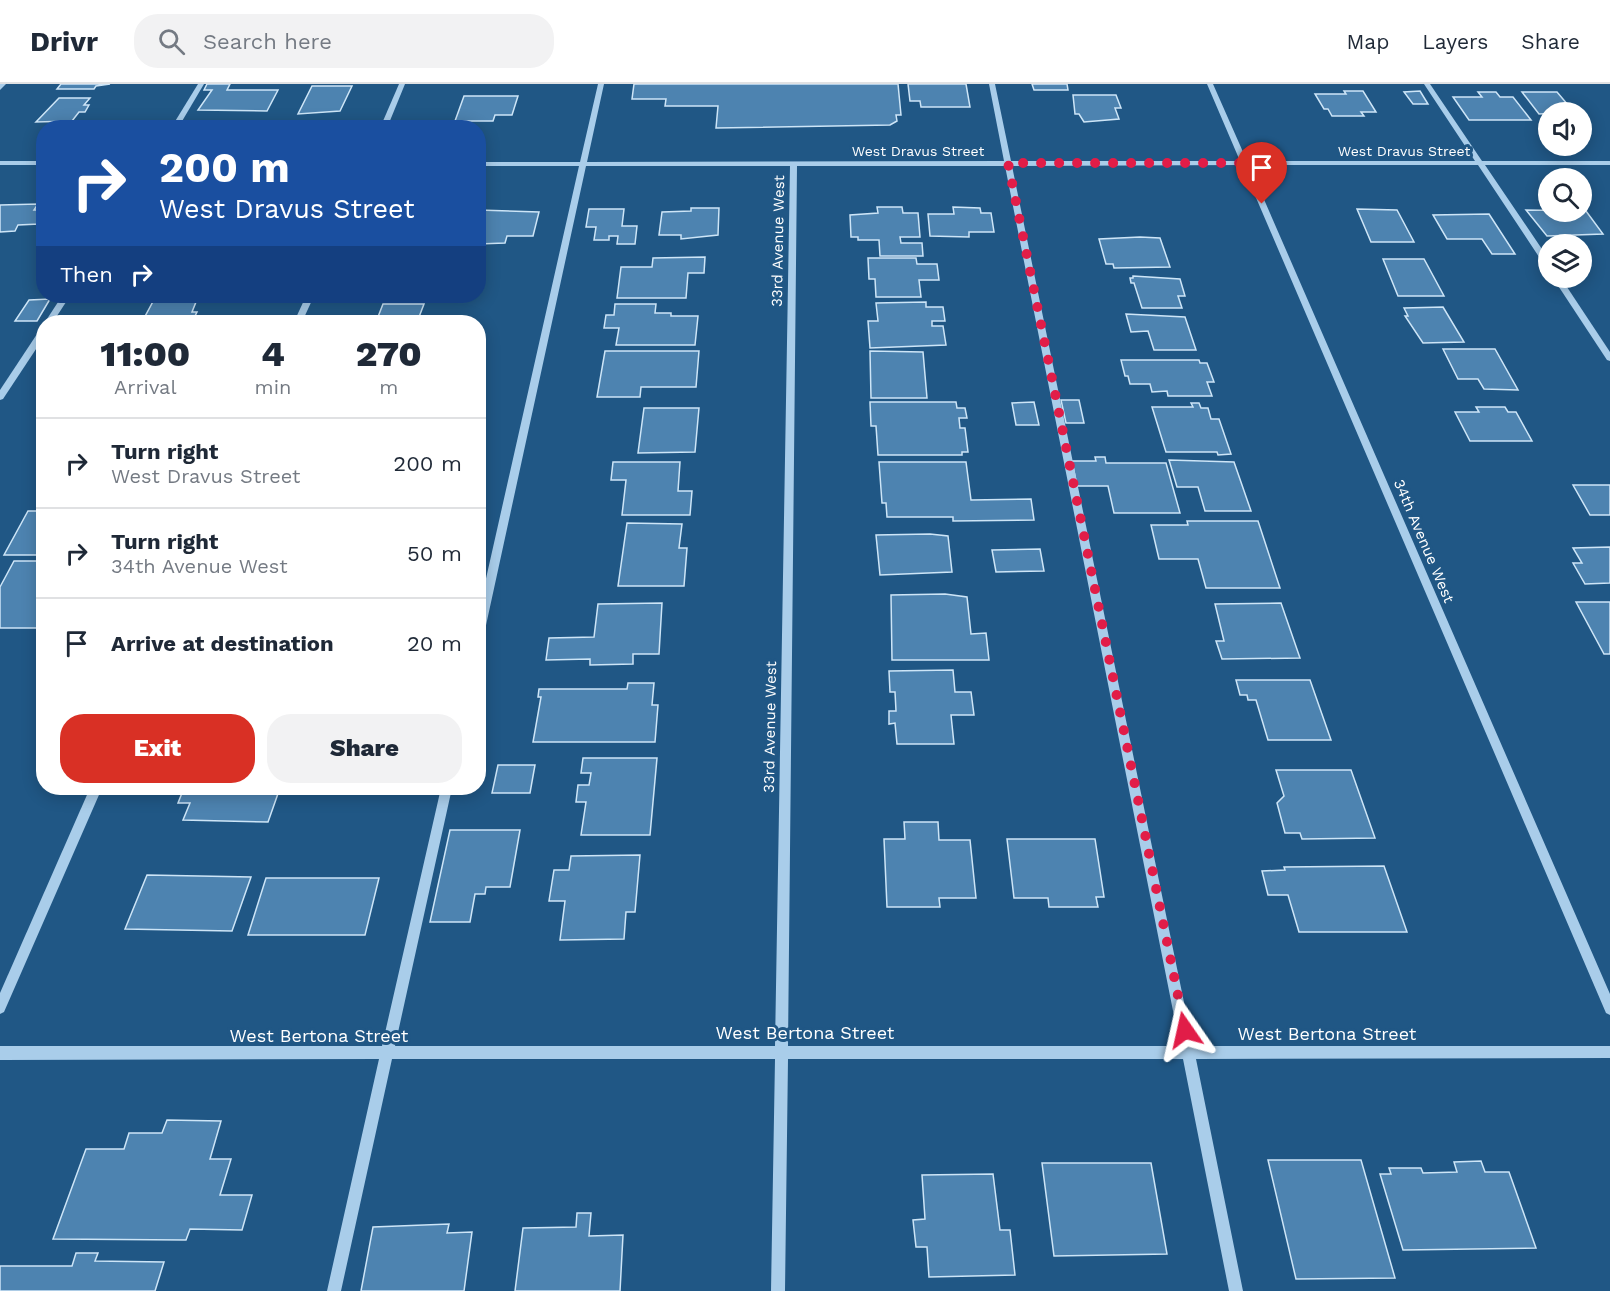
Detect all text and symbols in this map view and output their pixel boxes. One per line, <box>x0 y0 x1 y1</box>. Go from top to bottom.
search box <box>134 14 554 68</box>
text: Drivr <box>30 25 98 58</box>
icon: search <box>155 25 188 58</box>
text: Search here <box>203 29 332 54</box>
text: Map <box>1346 29 1389 54</box>
text: Layers <box>1422 29 1488 54</box>
text: Share <box>1521 29 1580 54</box>
map controls <box>1538 102 1592 288</box>
button: sound <box>1538 102 1592 156</box>
pin <box>1236 142 1287 204</box>
text: 200 m <box>159 143 290 192</box>
street label: West Dravus Street <box>852 143 984 159</box>
street label: West Dravus Street <box>1338 143 1470 159</box>
icon: right <box>60 144 138 222</box>
icon: arrive <box>1245 151 1278 184</box>
button: search <box>1538 168 1592 222</box>
street label: 33rd Avenue West <box>768 174 788 307</box>
text: West Dravus Street <box>159 193 415 225</box>
button: layers <box>1538 234 1592 288</box>
icon: right <box>125 258 158 291</box>
text: Then <box>60 262 113 287</box>
text: 11:00 <box>100 333 190 375</box>
text: 4 <box>261 333 285 375</box>
text: 270 <box>356 333 422 375</box>
text: Arrival <box>114 375 177 399</box>
text: min <box>255 375 291 399</box>
text: m <box>379 375 398 399</box>
text: Turn right <box>111 439 218 464</box>
icon: right <box>60 447 93 480</box>
text: 200 m <box>393 451 462 476</box>
text: West Dravus Street <box>111 464 300 488</box>
street label: 34th Avenue West <box>1390 476 1458 606</box>
text: Turn right <box>111 529 218 554</box>
icon: right <box>60 537 93 570</box>
text: 50 m <box>407 541 462 566</box>
text: 34th Avenue West <box>111 554 288 578</box>
icon: arrive <box>60 627 93 660</box>
text: Arrive at destination <box>111 631 334 656</box>
text: 20 m <box>407 631 462 656</box>
street label: 33rd Avenue West <box>760 660 780 793</box>
button: Exit <box>60 714 255 783</box>
button: Share <box>267 714 462 783</box>
position arrow <box>1153 998 1217 1062</box>
street label: West Bertona Street <box>716 1022 895 1043</box>
street label: West Bertona Street <box>1238 1023 1417 1044</box>
street label: West Bertona Street <box>230 1025 409 1046</box>

